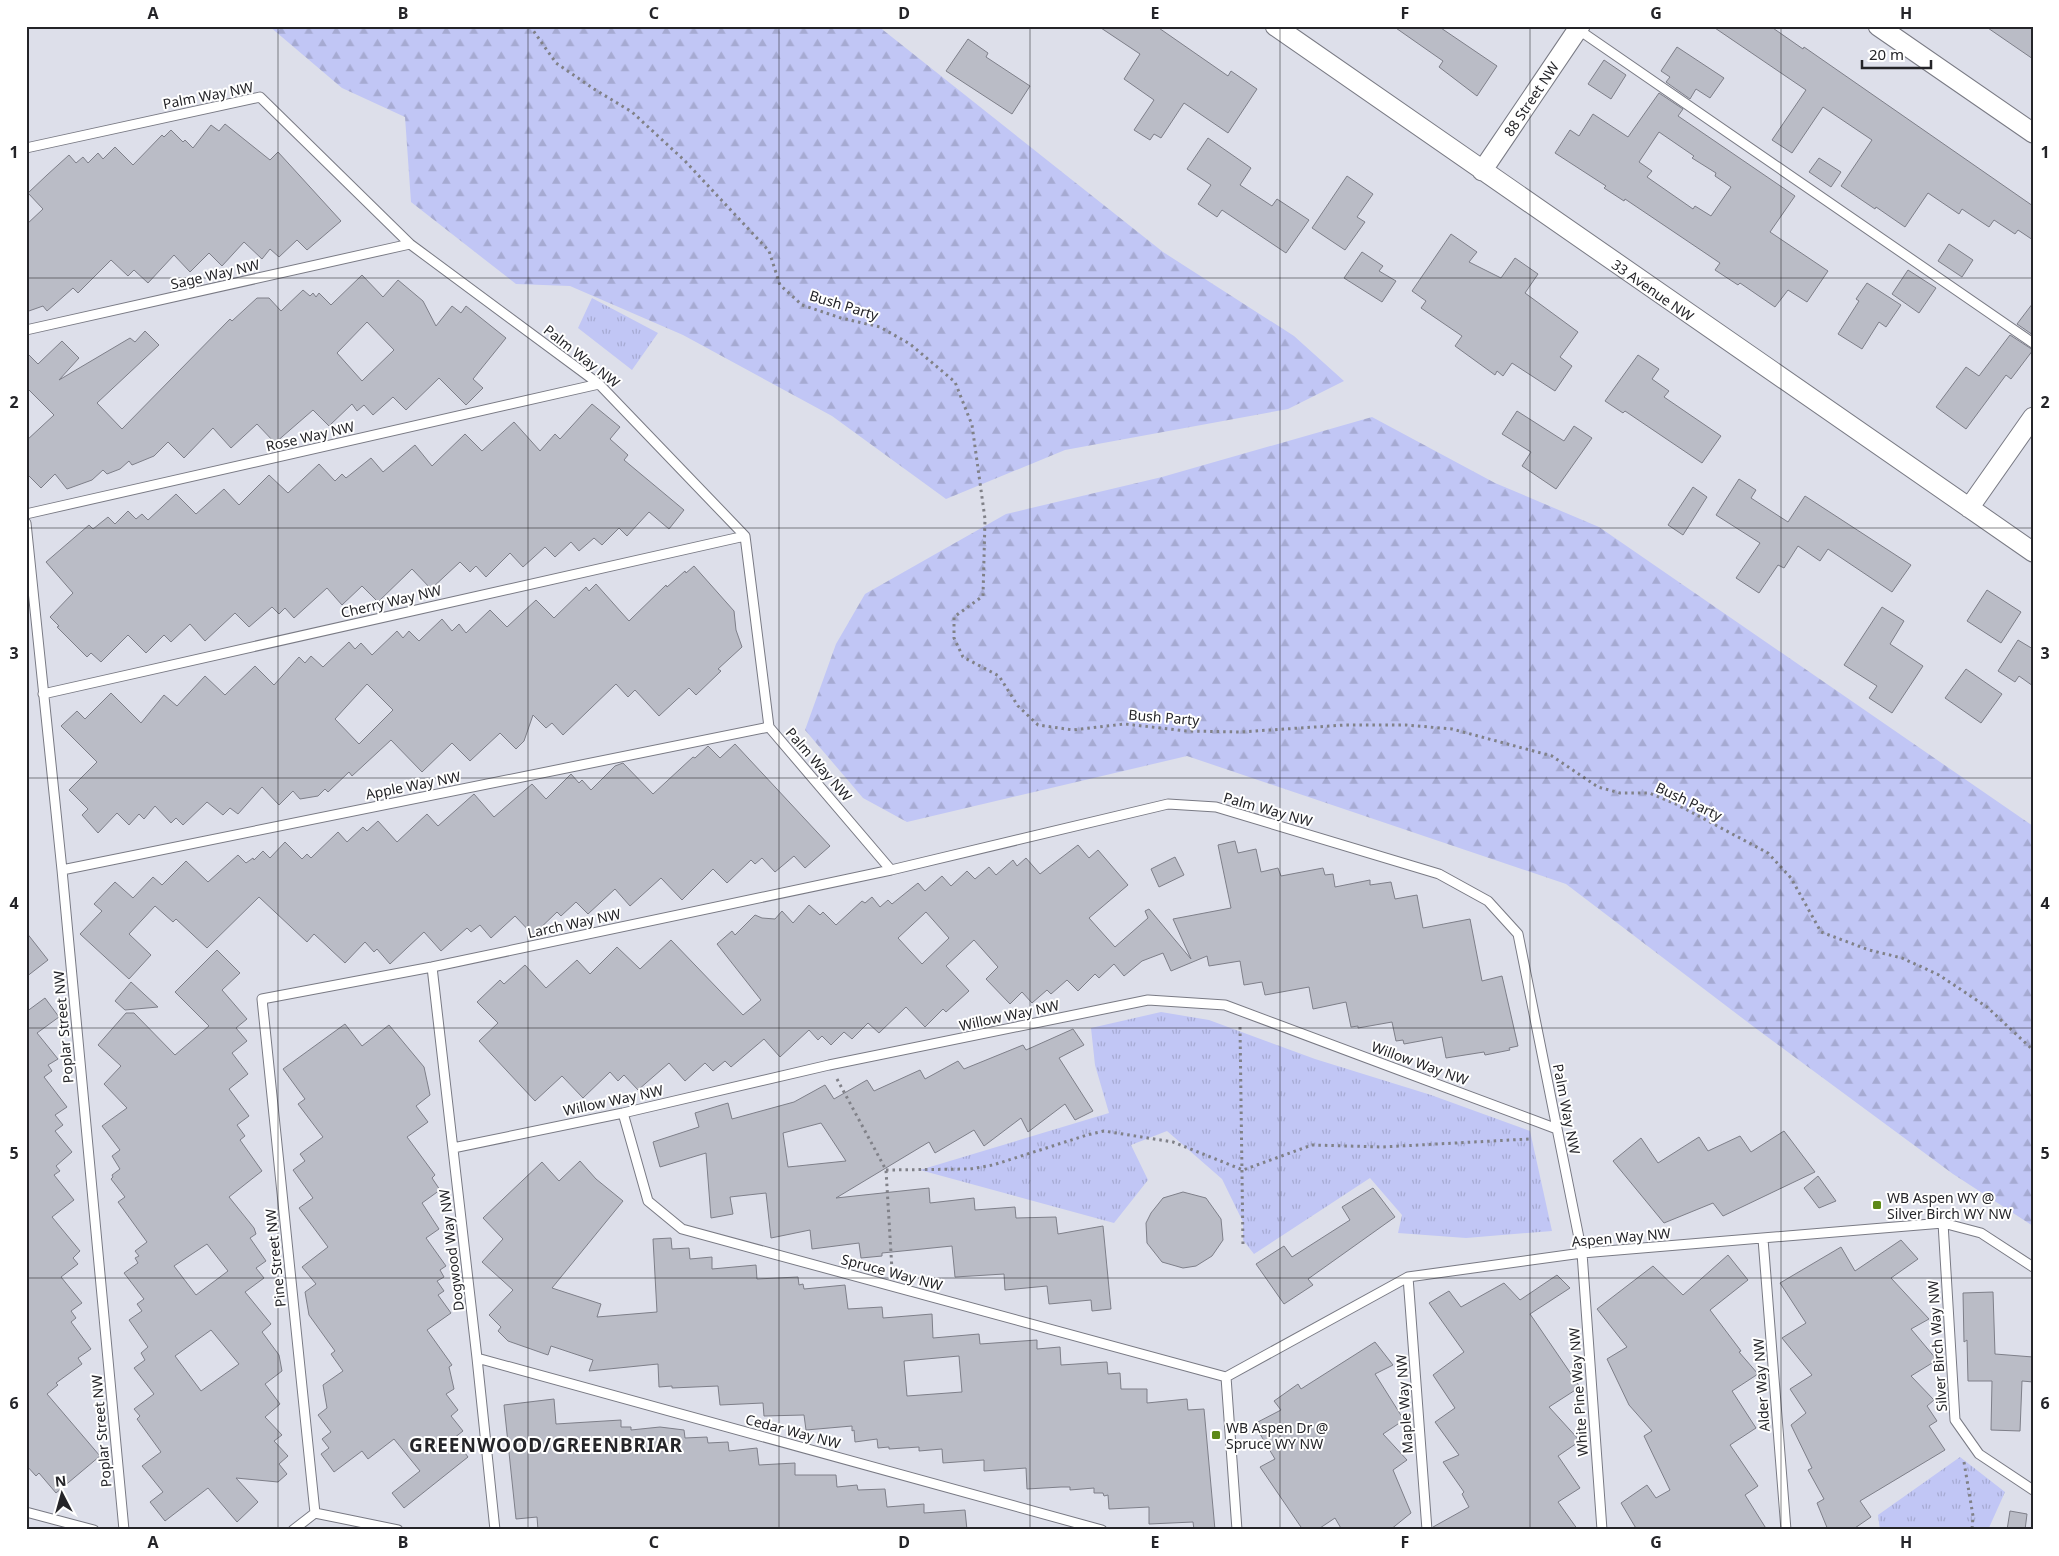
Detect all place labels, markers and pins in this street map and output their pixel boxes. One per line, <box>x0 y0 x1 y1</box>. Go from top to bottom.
place label: WB Aspen WY @ Silver Birch WY NW <box>1887 1188 2012 1223</box>
marker: WB Aspen WY @ Silver Birch WY NW <box>1871 1199 1883 1211</box>
place label: WB Aspen Dr @ Spruce WY NW <box>1226 1418 1328 1453</box>
marker: WB Aspen Dr @ Spruce WY NW <box>1210 1429 1222 1441</box>

